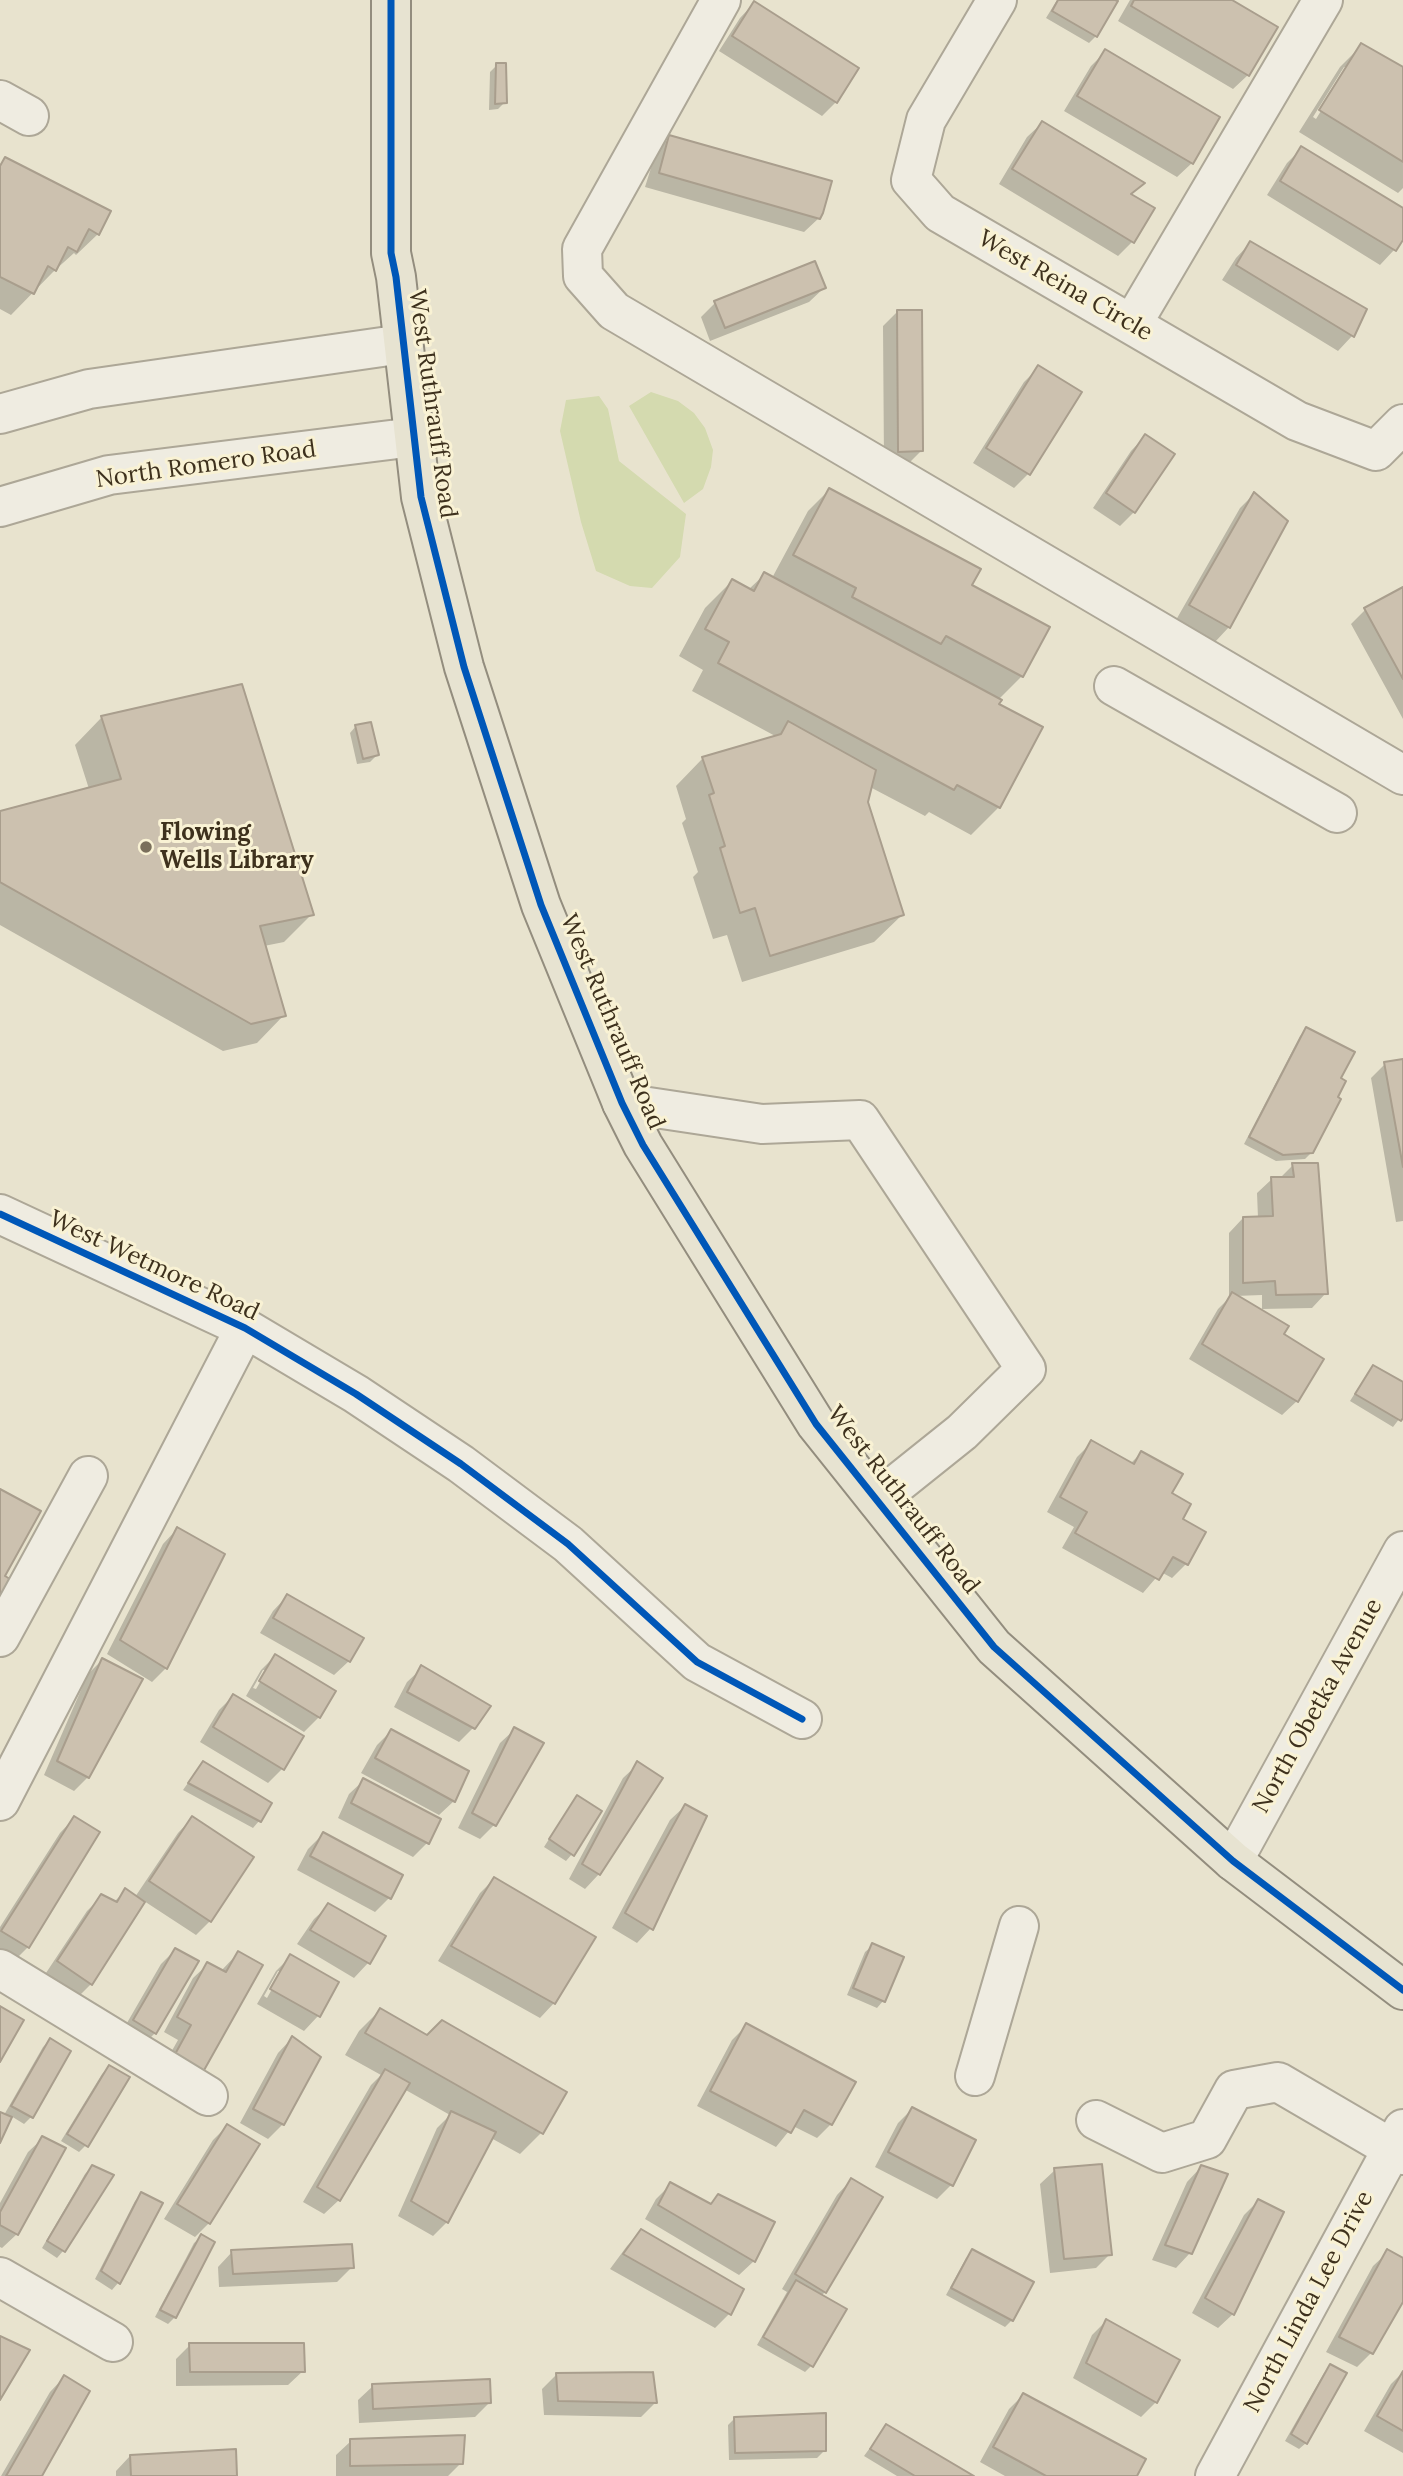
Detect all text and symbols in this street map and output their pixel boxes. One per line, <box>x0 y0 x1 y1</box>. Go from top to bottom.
street label: West Reina Circle <box>973 224 1157 348</box>
street label: West Ruthrauff Road <box>402 288 462 520</box>
street label: North Romero Road <box>94 435 318 495</box>
place label: Flowing Wells Library <box>160 819 314 875</box>
marker: Flowing Wells Library <box>138 839 154 855</box>
street label: West Ruthrauff Road <box>554 910 670 1134</box>
street label: West Wetmore Road <box>44 1205 264 1327</box>
street label: West Ruthrauff Road <box>821 1400 985 1600</box>
street label: North Obetka Avenue <box>1247 1594 1389 1818</box>
street label: North Linda Lee Drive <box>1238 2186 1380 2418</box>

